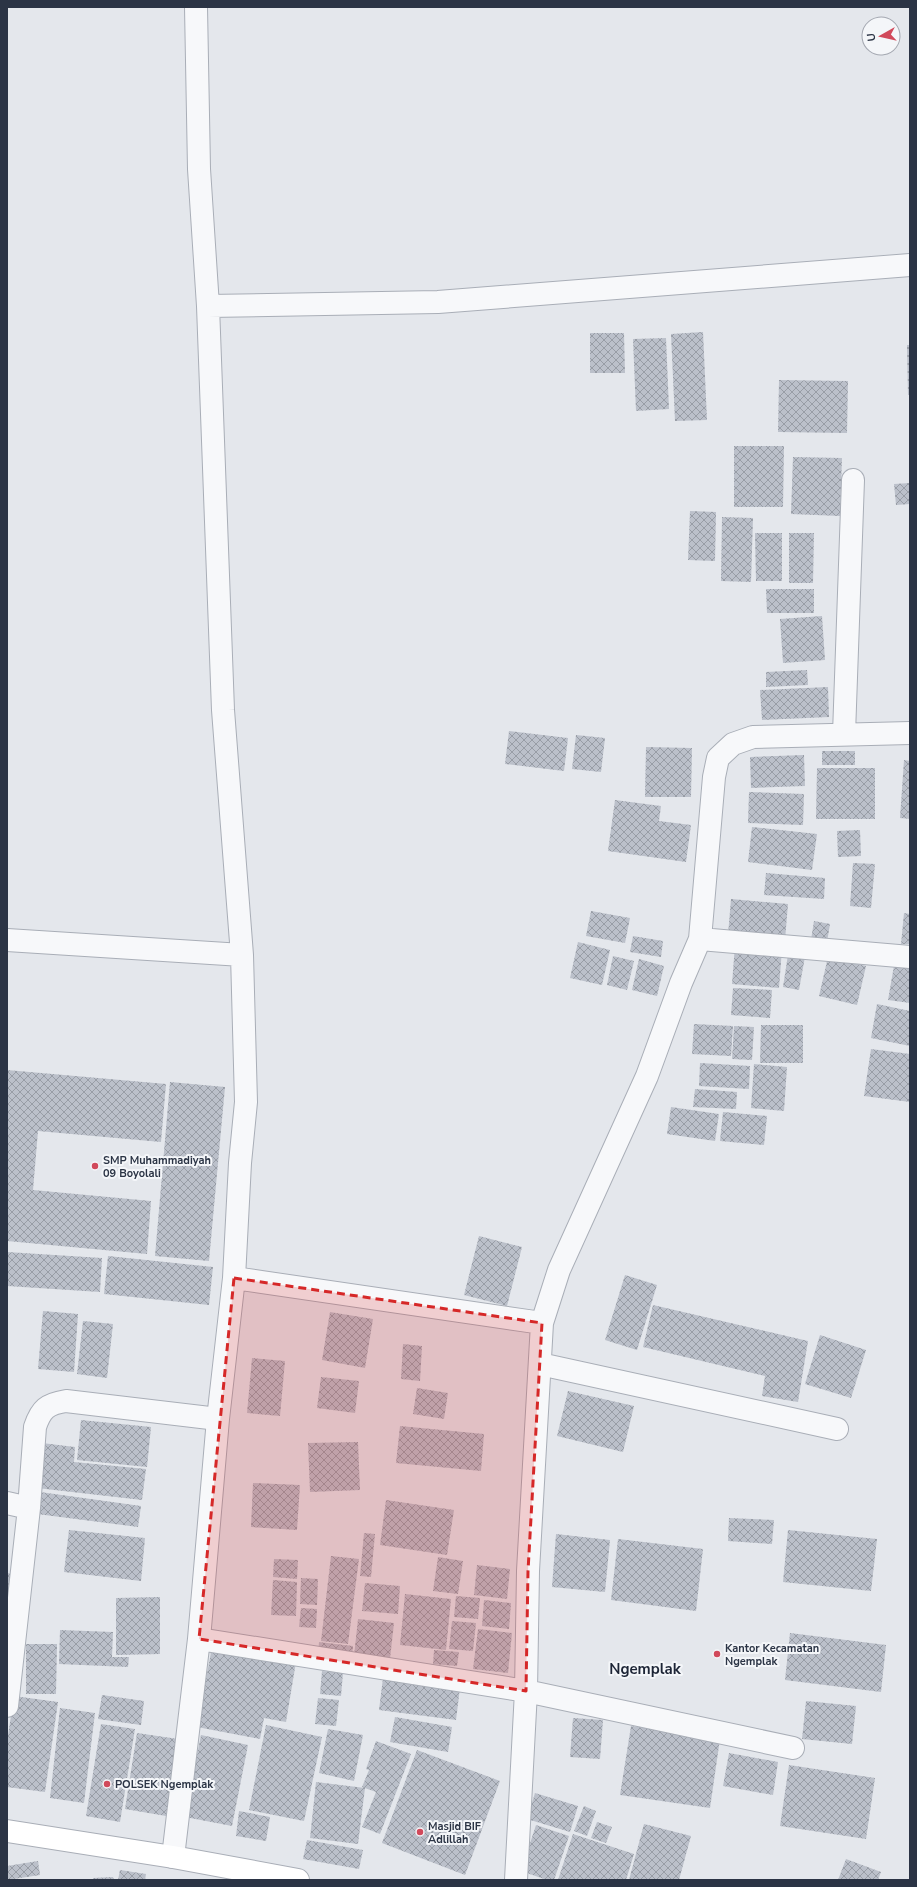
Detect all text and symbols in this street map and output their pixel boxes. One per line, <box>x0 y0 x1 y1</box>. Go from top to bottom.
north arrow <box>861 16 901 56</box>
text: U <box>864 32 880 42</box>
place label: SMP Muhammadiyah 09 Boyolali <box>103 1153 211 1181</box>
marker: SMP Muhammadiyah 09 Boyolali <box>90 1161 100 1171</box>
place label: Kantor Kecamatan Ngemplak <box>725 1641 819 1669</box>
marker: Kantor Kecamatan Ngemplak <box>712 1649 722 1659</box>
district label: Ngemplak <box>609 1659 682 1679</box>
place label: POLSEK Ngemplak <box>115 1777 214 1792</box>
marker: POLSEK Ngemplak <box>102 1779 112 1789</box>
place label: Masjid BIF Adlillah <box>428 1819 481 1847</box>
marker: Masjid BIF Adlillah <box>415 1827 425 1837</box>

